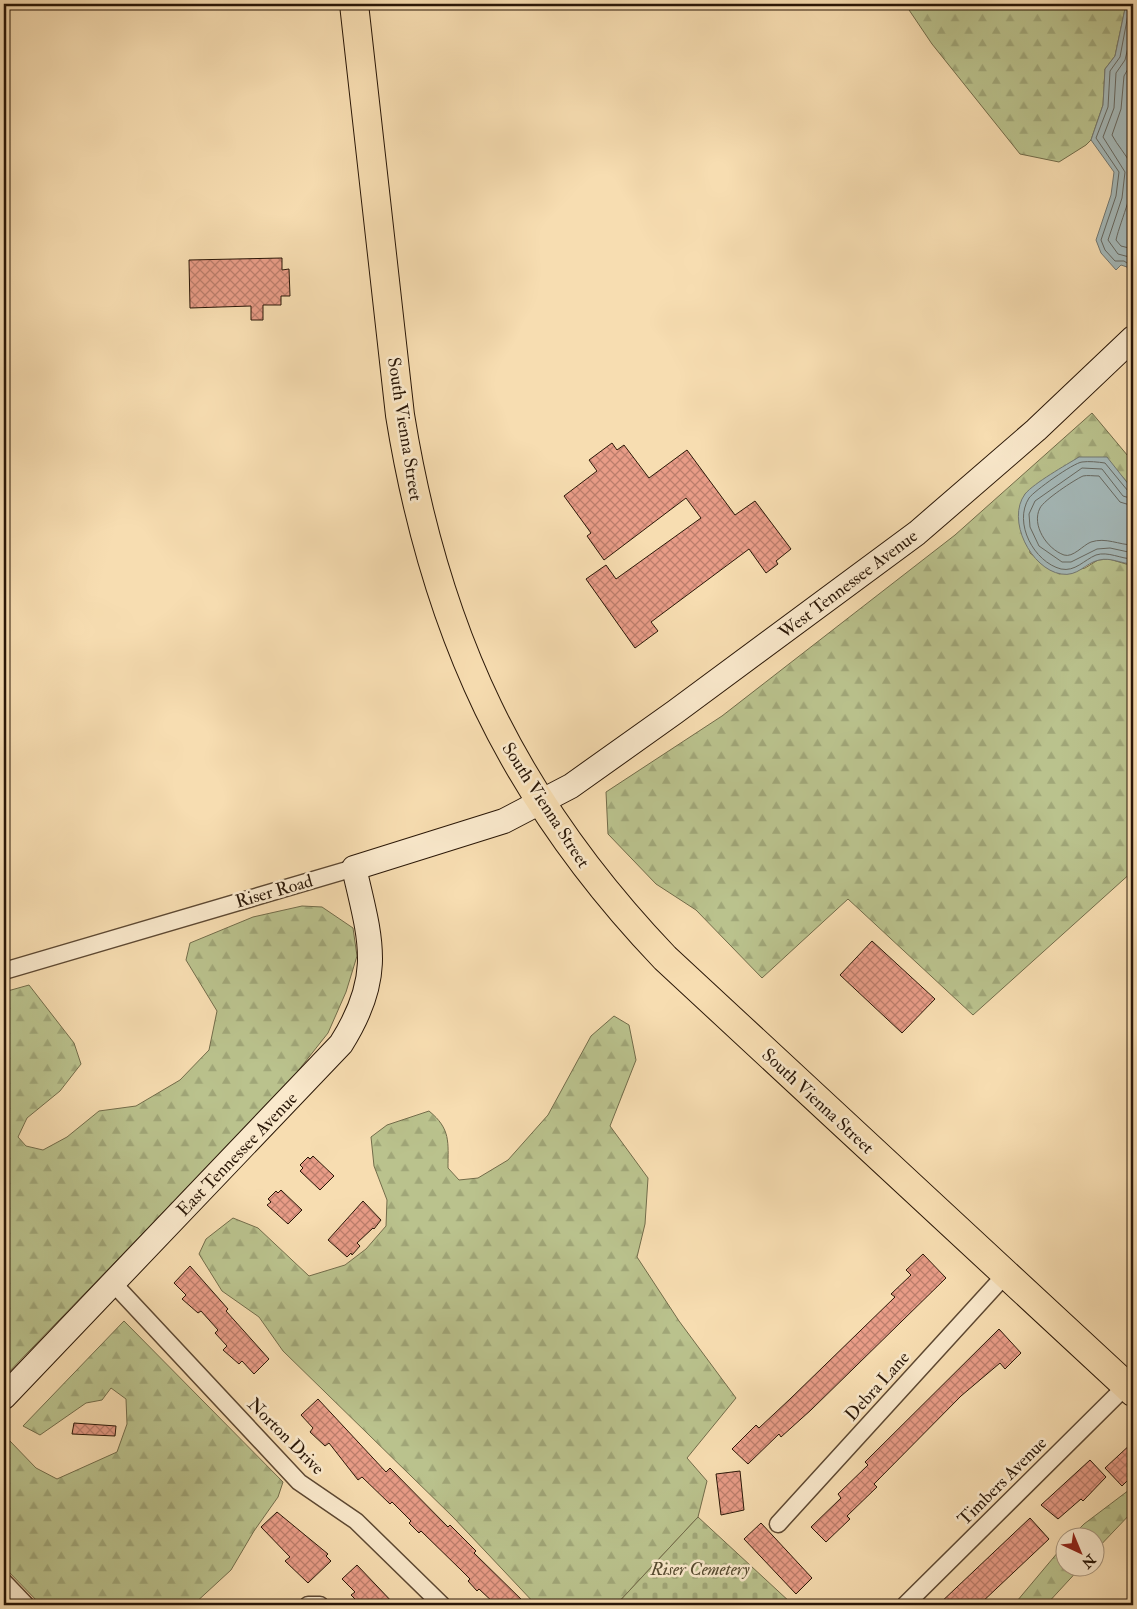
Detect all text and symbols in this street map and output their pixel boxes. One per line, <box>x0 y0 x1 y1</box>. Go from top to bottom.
street label: South Vienna Street <box>382 356 427 503</box>
street label: West Tennessee Avenue <box>773 524 923 645</box>
street label: South Vienna Street <box>496 738 595 872</box>
street label: Riser Road <box>233 869 316 913</box>
street label: South Vienna Street <box>757 1043 879 1159</box>
street label: East Tennessee Avenue <box>172 1087 303 1221</box>
street label: Debra Lane <box>840 1346 915 1426</box>
street label: Norton Drive <box>242 1393 329 1480</box>
street label: Timbers Avenue <box>953 1432 1052 1531</box>
north arrow <box>1054 1526 1104 1576</box>
text: N <box>1078 1550 1100 1572</box>
park label: Riser Cemetery <box>649 1558 750 1581</box>

